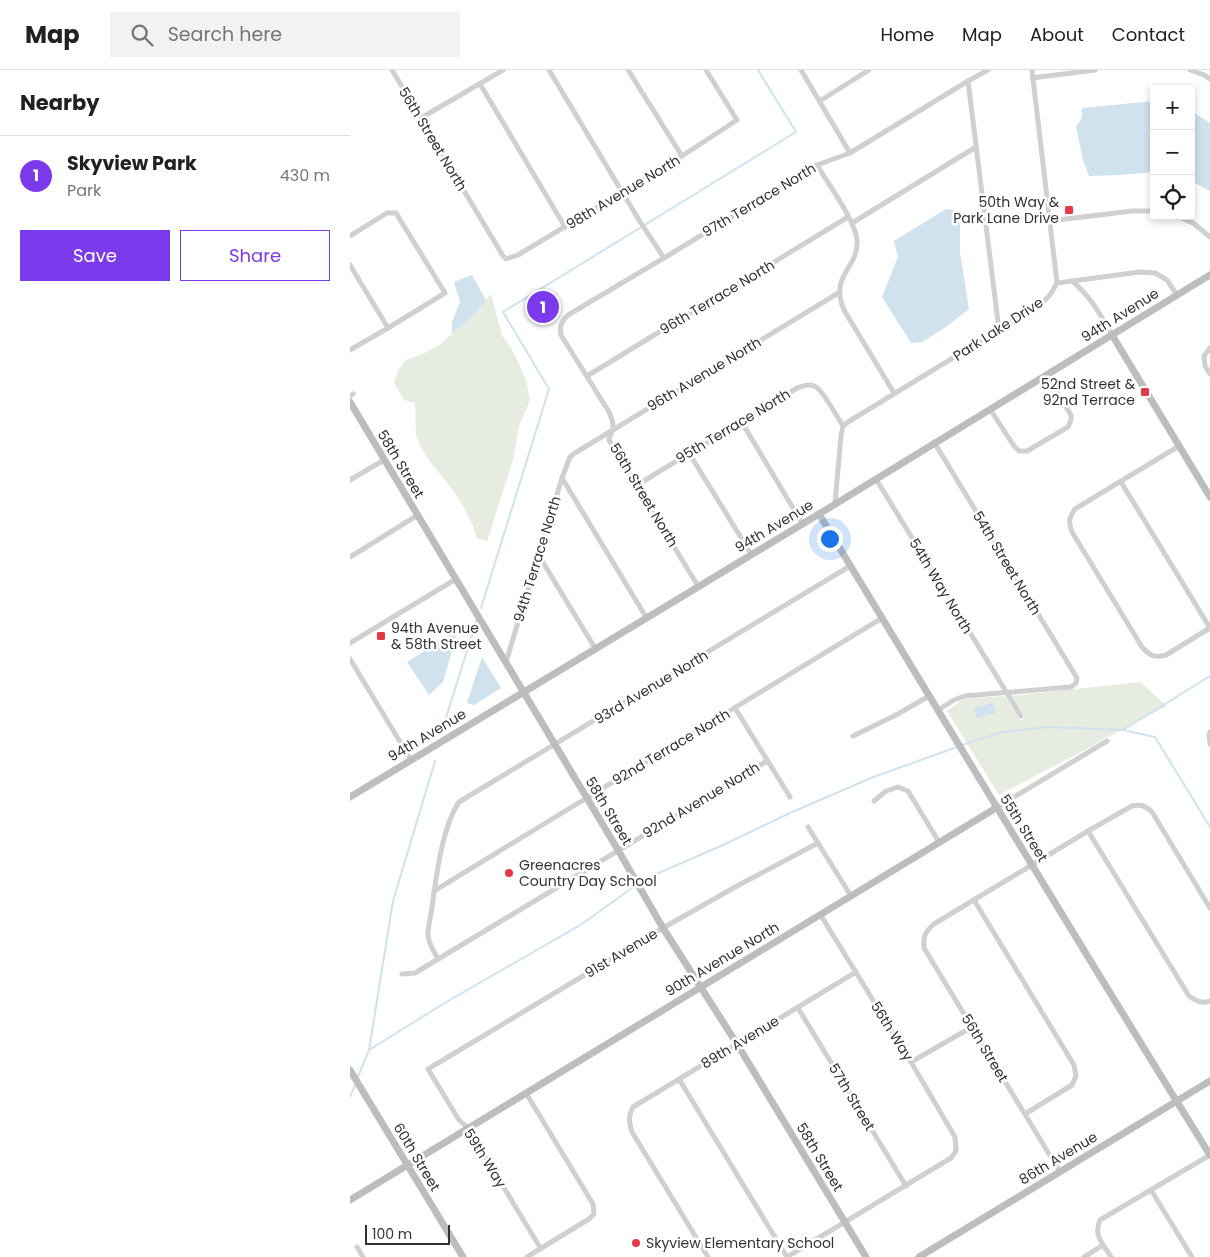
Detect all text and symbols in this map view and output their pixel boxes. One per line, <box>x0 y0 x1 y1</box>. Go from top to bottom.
search box <box>110 12 460 57</box>
text: Map <box>25 18 80 51</box>
icon: search <box>128 21 156 49</box>
text: Search here <box>168 21 282 48</box>
text: Home <box>880 22 934 47</box>
text: Map <box>962 22 1002 47</box>
text: About <box>1030 22 1084 47</box>
text: Contact <box>1112 22 1185 47</box>
street label: 56th Street North <box>394 83 472 195</box>
map controls <box>1150 85 1195 220</box>
button: + <box>1150 85 1195 130</box>
text: Nearby <box>20 88 100 117</box>
button: − <box>1150 130 1195 175</box>
text: Skyview Park <box>67 150 197 177</box>
street label: 98th Avenue North <box>562 150 684 234</box>
street label: 97th Terrace North <box>698 158 820 242</box>
text: 1 <box>33 164 39 187</box>
text: 430 m <box>280 164 330 187</box>
button: locate <box>1150 175 1195 220</box>
text: Park <box>67 179 101 202</box>
place label: 50th Way & Park Lane Drive <box>953 192 1060 228</box>
marker: 50th Way & Park Lane Drive <box>1063 204 1075 216</box>
button: Save <box>20 230 170 281</box>
button: Share <box>180 230 330 281</box>
street label: 96th Terrace North <box>656 255 778 339</box>
street label: 94th Avenue <box>1077 283 1163 347</box>
pin: 1 <box>527 288 559 326</box>
street label: Park Lake Drive <box>949 292 1047 366</box>
street label: 96th Avenue North <box>643 332 765 416</box>
place label: 52nd Street & 92nd Terrace <box>1041 374 1136 410</box>
street label: 95th Terrace North <box>672 384 794 468</box>
marker: 52nd Street & 92nd Terrace <box>1139 386 1151 398</box>
street label: 58th Street <box>373 426 429 502</box>
street label: 56th Street North <box>605 439 683 551</box>
street label: 94th Terrace North <box>508 494 566 624</box>
street label: 94th Avenue <box>731 495 817 557</box>
street label: 54th Street North <box>968 507 1046 619</box>
your location <box>817 526 843 552</box>
street label: 54th Way North <box>905 534 977 638</box>
place label: 94th Avenue & 58th Street <box>391 618 482 654</box>
marker: 94th Avenue & 58th Street <box>375 630 387 642</box>
street label: 93rd Avenue North <box>590 645 712 729</box>
street label: 94th Avenue <box>384 704 470 766</box>
street label: 92nd Terrace North <box>608 704 734 790</box>
street label: 92nd Avenue North <box>639 757 763 843</box>
street label: 58th Street <box>581 773 637 849</box>
street label: 55th Street <box>995 790 1053 866</box>
place label: Greenacres Country Day School <box>519 855 657 891</box>
marker: Greenacres Country Day School <box>503 867 515 879</box>
street label: 90th Avenue North <box>661 917 783 1001</box>
street label: 91st Avenue <box>581 923 662 983</box>
street label: 56th Way <box>866 998 918 1065</box>
street label: 56th Street <box>957 1010 1013 1086</box>
street label: 89th Avenue <box>697 1011 783 1073</box>
street label: 57th Street <box>824 1060 880 1134</box>
street label: 60th Street <box>389 1119 445 1195</box>
street label: 58th Street <box>792 1119 848 1195</box>
street label: 59th Way <box>459 1125 511 1192</box>
street label: 86th Avenue <box>1015 1127 1101 1189</box>
scale bar <box>365 1222 450 1245</box>
text: 100 m <box>372 1224 412 1244</box>
place label: Skyview Elementary School <box>646 1233 834 1253</box>
marker: Skyview Elementary School <box>630 1237 642 1249</box>

